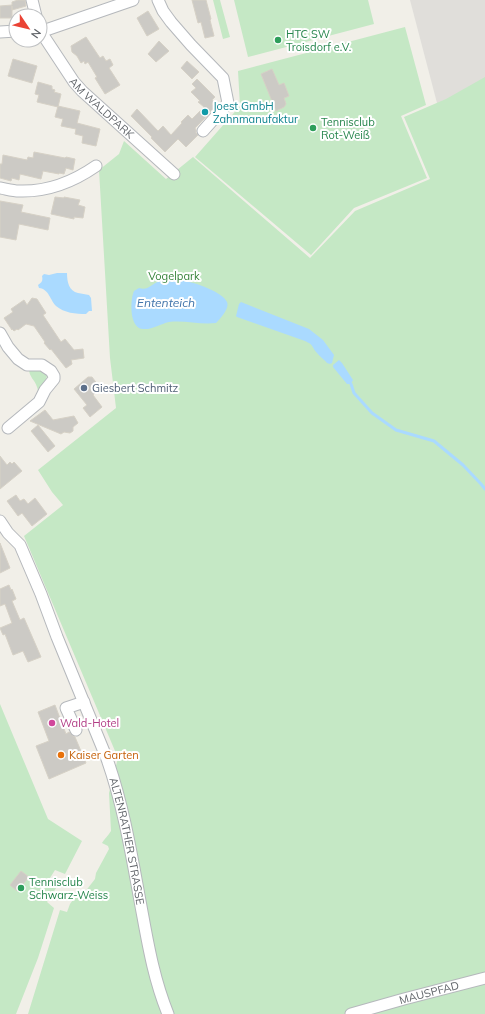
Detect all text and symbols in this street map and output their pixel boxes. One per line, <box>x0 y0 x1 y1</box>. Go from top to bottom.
north arrow <box>8 8 48 48</box>
text: N <box>28 26 44 41</box>
place label: HTC SW Troisdorf e.V. <box>286 27 351 54</box>
marker: HTC SW Troisdorf e.V. <box>273 35 283 45</box>
street label: AM WALDPARK <box>66 75 138 142</box>
place label: Joest GmbH Zahnmanufaktur <box>213 99 298 126</box>
marker: Joest GmbH Zahnmanufaktur <box>200 107 210 117</box>
place label: Tennisclub Rot-Weiß <box>321 115 375 142</box>
marker: Tennisclub Rot-Weiß <box>308 123 318 133</box>
park label: Vogelpark <box>148 269 200 283</box>
water label: Ententeich <box>137 295 195 310</box>
place label: Giesbert Schmitz <box>92 381 179 395</box>
marker: Giesbert Schmitz <box>79 383 89 393</box>
place label: Wald-Hotel <box>60 716 119 730</box>
marker: Wald-Hotel <box>47 718 57 728</box>
place label: Kaiser Garten <box>69 748 139 762</box>
marker: Kaiser Garten <box>56 750 66 760</box>
street label: ALTENRATHER STRASSE <box>106 776 148 906</box>
place label: Tennisclub Schwarz-Weiss <box>29 875 108 902</box>
marker: Tennisclub Schwarz-Weiss <box>16 883 26 893</box>
street label: MAUSPFAD <box>397 978 461 1007</box>

